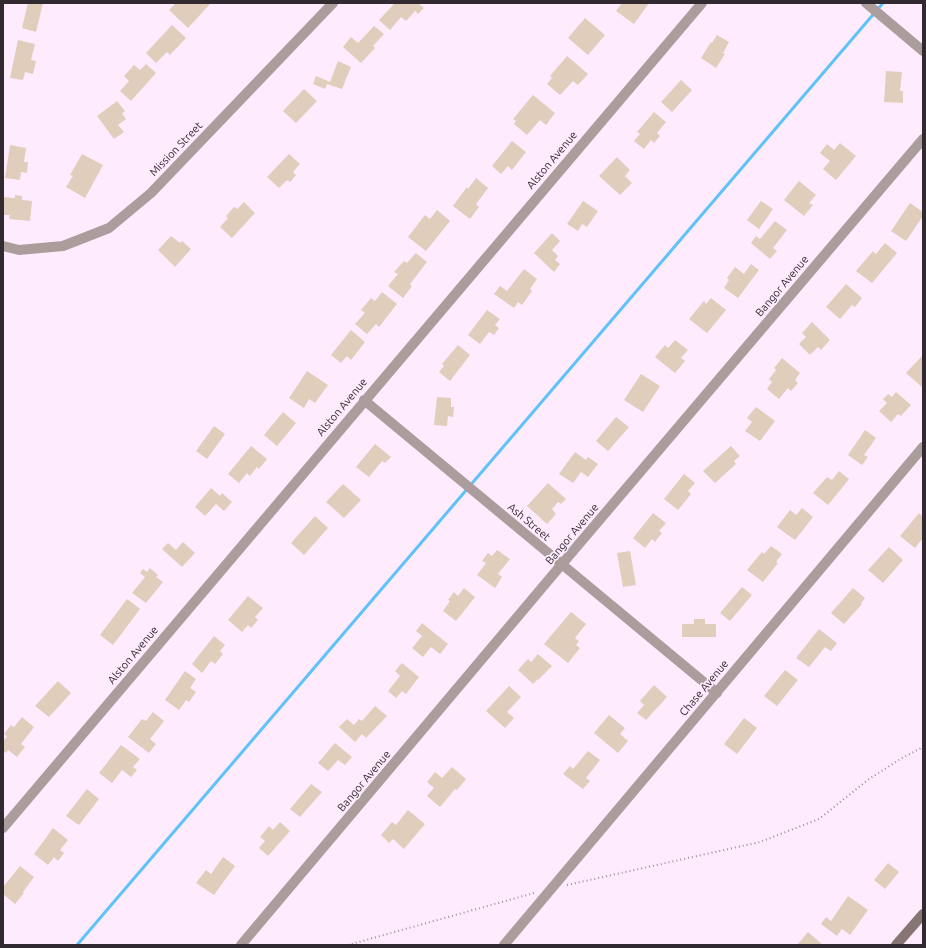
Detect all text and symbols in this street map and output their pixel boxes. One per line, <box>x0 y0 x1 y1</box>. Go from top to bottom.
street label: Mission Street <box>147 119 205 179</box>
street label: Alston Avenue <box>524 128 580 192</box>
street label: Bangor Avenue <box>753 253 811 319</box>
street label: Alston Avenue <box>314 375 370 439</box>
street label: Ash Street <box>505 500 553 544</box>
street label: Bangor Avenue <box>543 501 601 567</box>
street label: Alston Avenue <box>105 623 161 687</box>
street label: Chase Avenue <box>677 657 731 719</box>
street label: Bangor Avenue <box>335 748 393 814</box>

